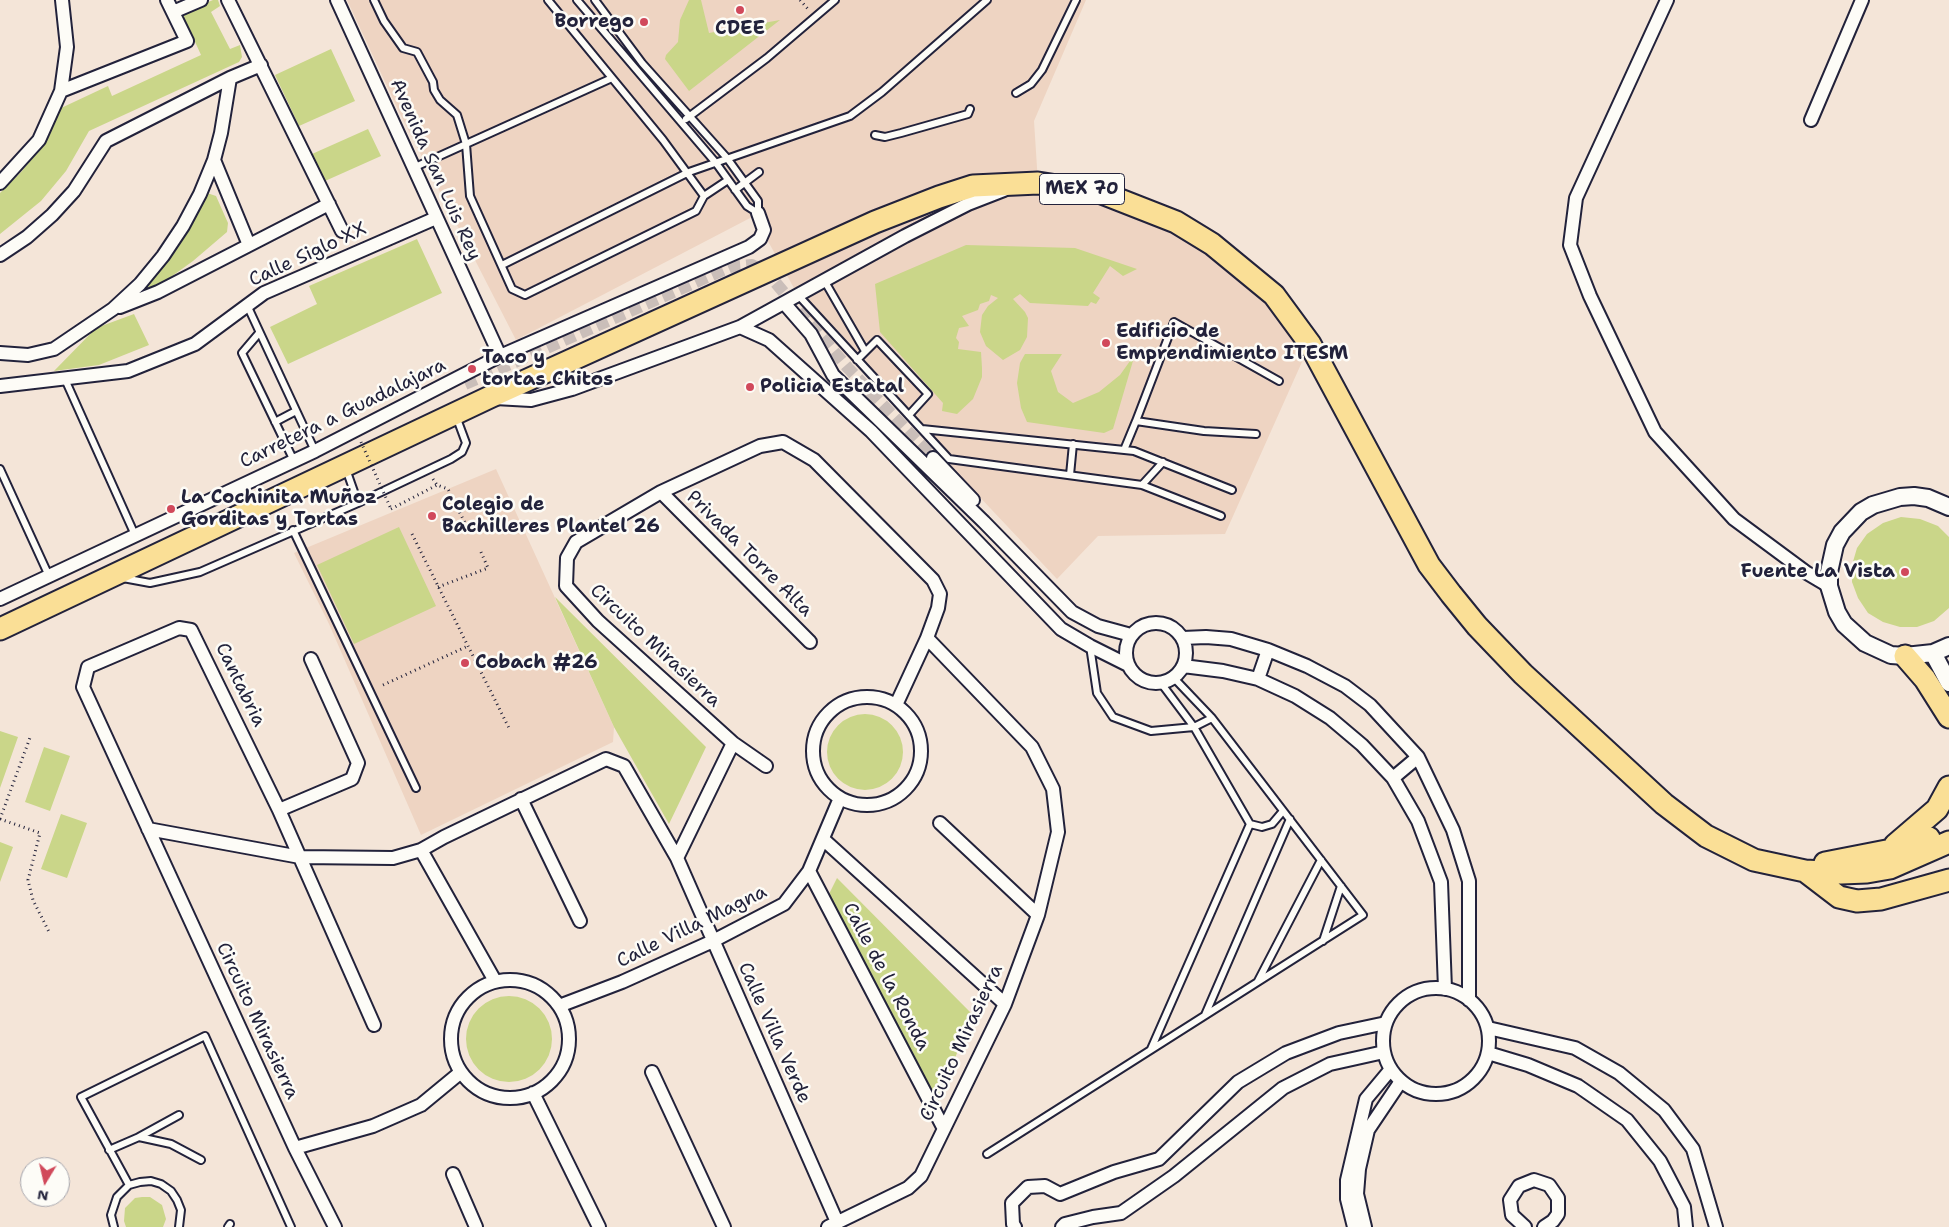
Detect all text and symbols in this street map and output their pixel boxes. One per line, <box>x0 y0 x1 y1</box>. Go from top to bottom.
marker: CDEE <box>734 4 746 16</box>
place label: Borrego <box>555 11 634 33</box>
marker: Borrego <box>638 16 650 28</box>
place label: CDEE <box>715 18 765 40</box>
street label: Avenida San Luis Rey <box>385 76 485 264</box>
road number: MEX 70 <box>1040 173 1124 204</box>
street label: Calle Siglo XX <box>246 218 370 292</box>
place label: Edificio de Emprendimiento ITESM <box>1116 321 1348 365</box>
marker: Edificio de Emprendimiento ITESM <box>1100 337 1112 349</box>
place label: Taco y tortas Chitos <box>482 347 613 391</box>
street label: Carretera a Guadalajara <box>236 354 450 474</box>
marker: Taco y tortas Chitos <box>466 363 478 375</box>
place label: Policia Estatal <box>760 376 904 398</box>
marker: Policia Estatal <box>744 381 756 393</box>
street label: Privada Torre Alta <box>681 486 817 622</box>
place label: La Cochinita Muñoz Gorditas y Tortas <box>181 487 377 531</box>
place label: Colegio de Bachilleres Plantel 26 <box>442 494 660 538</box>
marker: La Cochinita Muñoz Gorditas y Tortas <box>165 503 177 515</box>
marker: Colegio de Bachilleres Plantel 26 <box>426 510 438 522</box>
place label: Fuente La Vista <box>1741 561 1895 583</box>
marker: Fuente La Vista <box>1899 566 1911 578</box>
street label: Circuito Mirasierra <box>585 580 725 712</box>
street label: Cantabria <box>210 639 270 731</box>
place label: Cobach #26 <box>475 652 598 674</box>
marker: Cobach #26 <box>459 657 471 669</box>
street label: Calle Villa Magna <box>613 881 771 973</box>
street label: Calle de la Ronda <box>837 899 935 1055</box>
street label: Circuito Mirasierra <box>211 939 303 1103</box>
street label: Calle Villa Verde <box>733 959 815 1107</box>
street label: Circuito Mirasierra <box>916 961 1008 1125</box>
north arrow <box>20 1157 70 1207</box>
text: N <box>36 1186 50 1206</box>

